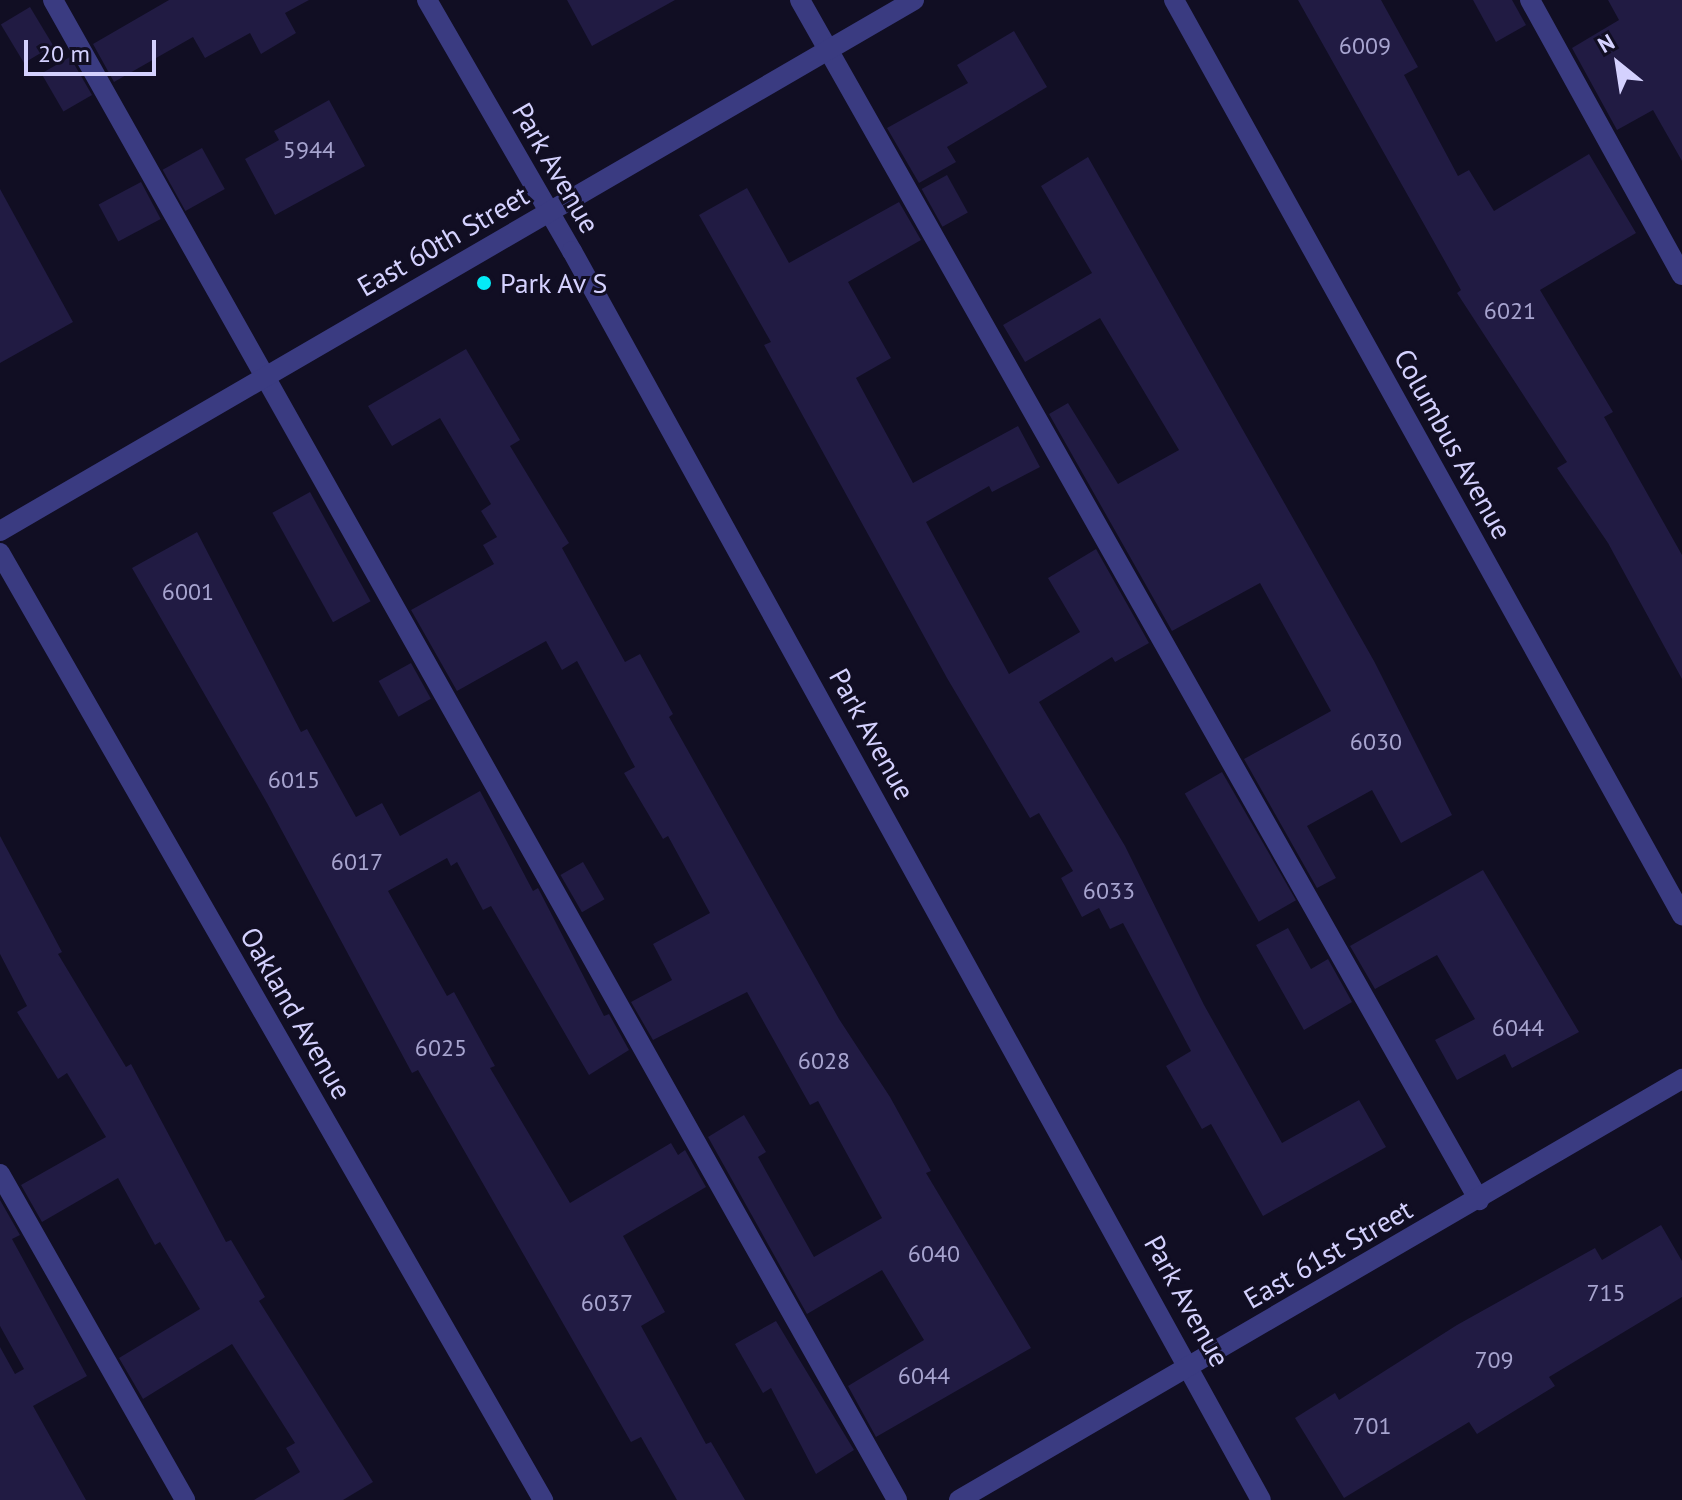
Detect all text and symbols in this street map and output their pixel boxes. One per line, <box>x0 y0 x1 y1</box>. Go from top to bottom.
scale bar <box>28 24 160 74</box>
north arrow <box>1578 24 1658 104</box>
text: N <box>1593 27 1619 59</box>
house number: 6009 <box>1339 32 1391 60</box>
text: 20 m <box>38 38 90 69</box>
street label: Park Avenue <box>505 96 607 240</box>
house number: 5944 <box>283 136 335 164</box>
street label: East 60th Street <box>351 178 535 304</box>
place label: Park Av S <box>500 266 610 300</box>
marker: Park Av S <box>475 274 493 292</box>
house number: 6021 <box>1484 297 1536 325</box>
street label: Columbus Avenue <box>1387 343 1519 545</box>
house number: 6001 <box>162 578 214 606</box>
street label: Park Avenue <box>822 662 922 806</box>
house number: 6030 <box>1350 728 1402 756</box>
house number: 6015 <box>268 766 320 794</box>
house number: 6017 <box>331 848 383 876</box>
house number: 6033 <box>1083 877 1135 905</box>
street label: Oakland Avenue <box>233 921 359 1105</box>
house number: 6044 <box>1492 1014 1544 1042</box>
house number: 6025 <box>415 1034 467 1062</box>
house number: 6028 <box>798 1047 850 1075</box>
street label: East 61st Street <box>1238 1192 1418 1316</box>
street label: Park Avenue <box>1137 1229 1237 1373</box>
house number: 6040 <box>908 1240 960 1268</box>
house number: 715 <box>1586 1279 1626 1307</box>
house number: 6037 <box>581 1289 633 1317</box>
house number: 709 <box>1474 1346 1514 1374</box>
house number: 6044 <box>898 1362 950 1390</box>
house number: 701 <box>1352 1412 1392 1440</box>

